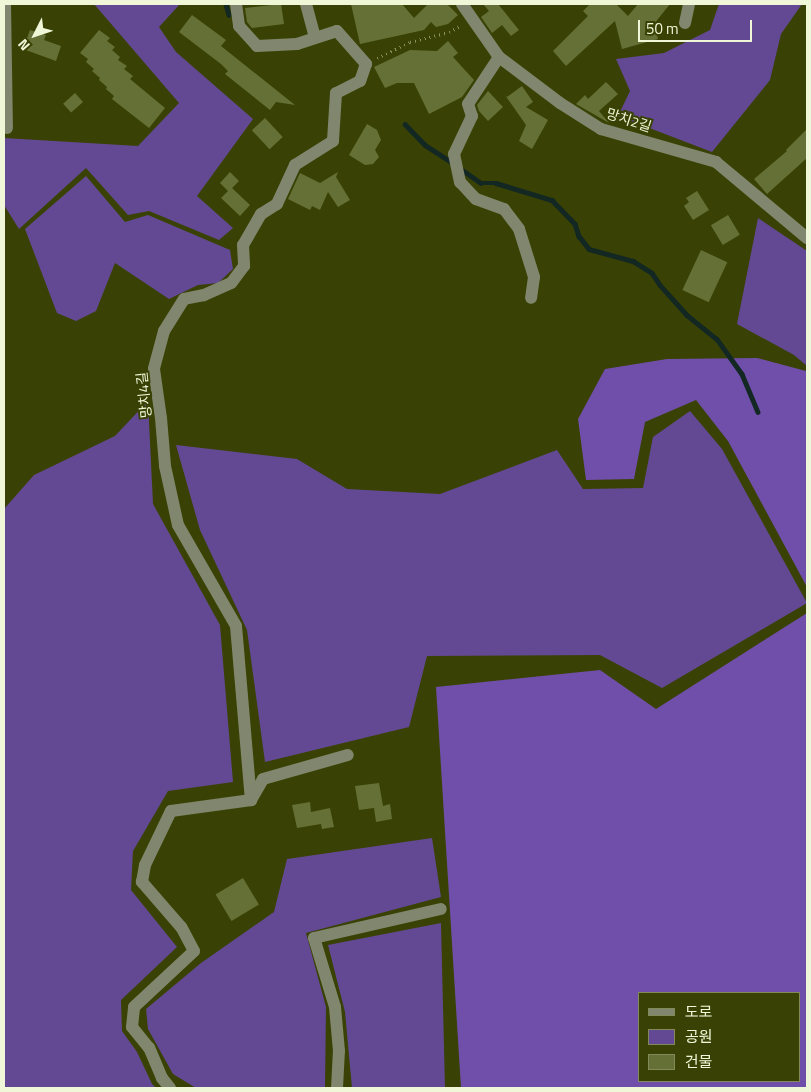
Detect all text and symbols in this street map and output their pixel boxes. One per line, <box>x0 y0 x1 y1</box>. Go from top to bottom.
north arrow <box>10 10 60 60</box>
scale bar <box>641 10 755 42</box>
text: 50 m <box>646 17 679 40</box>
text: N <box>12 35 34 56</box>
street label: 망치2길 <box>604 105 654 135</box>
street label: 망치4길 <box>133 371 155 419</box>
legend <box>638 992 801 1082</box>
text: 도로 <box>685 1000 713 1023</box>
text: 공원 <box>685 1025 713 1048</box>
text: 건물 <box>685 1050 713 1073</box>

